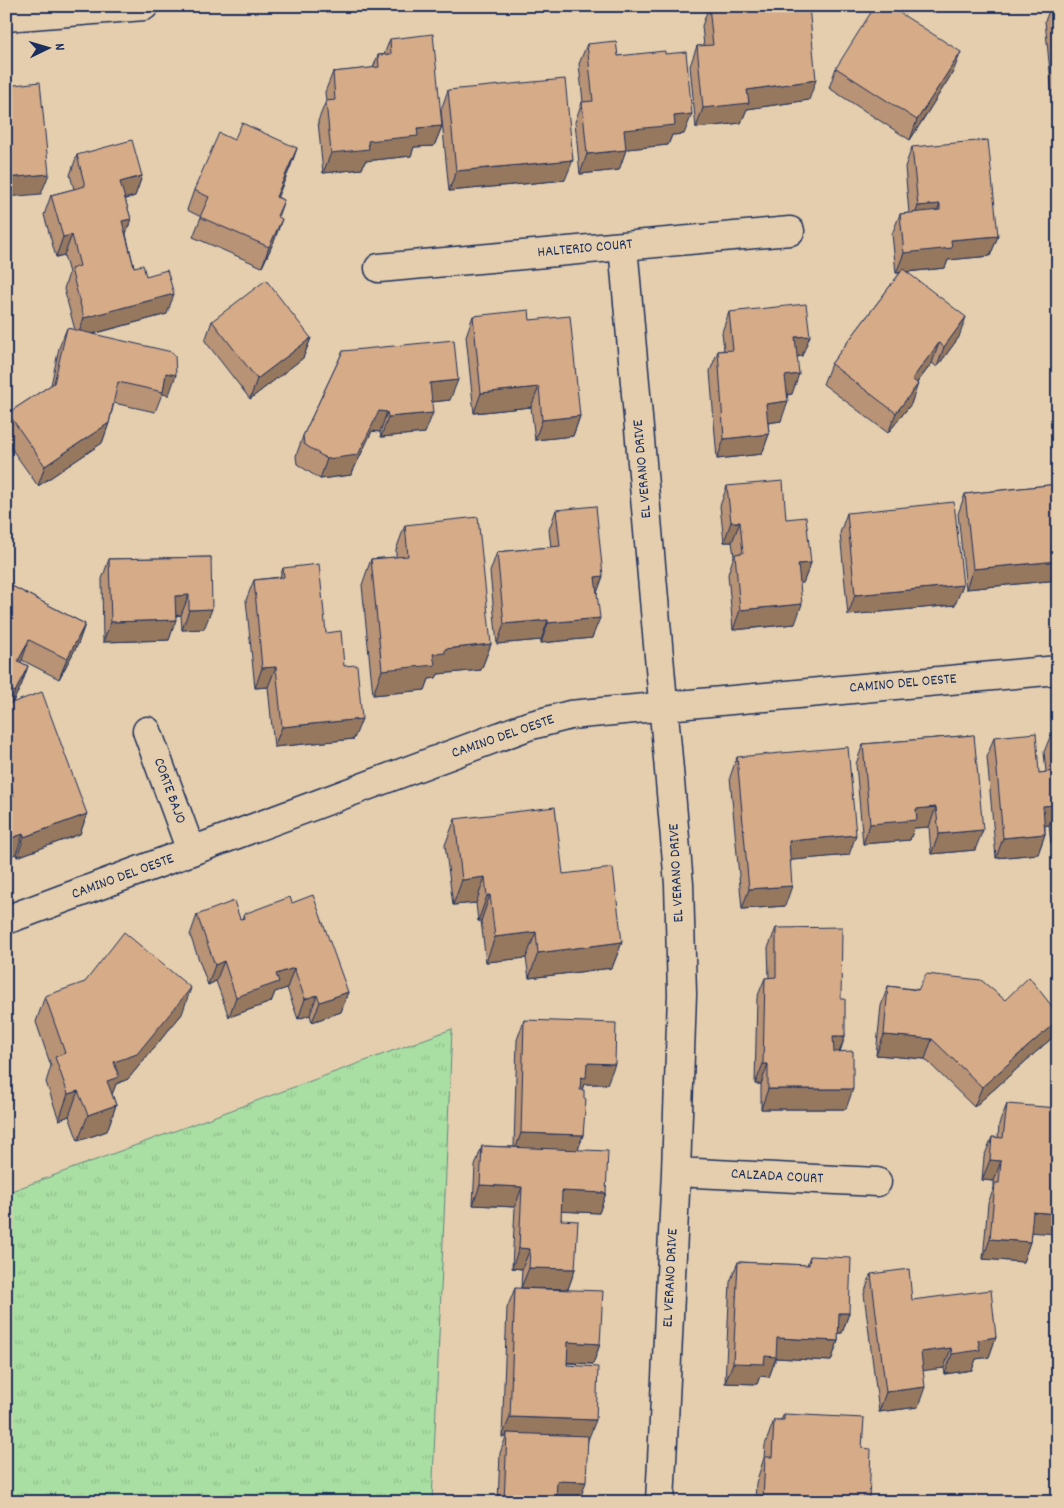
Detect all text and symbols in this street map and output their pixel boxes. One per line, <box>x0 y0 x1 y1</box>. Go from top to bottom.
north arrow <box>22 22 72 72</box>
text: N <box>49 43 69 51</box>
street label: HALTERIO COURT <box>537 234 633 264</box>
street label: EL VERANO DRIVE <box>628 419 658 519</box>
street label: CAMINO DEL OESTE <box>849 668 958 700</box>
street label: CAMINO DEL OESTE <box>449 709 558 765</box>
street label: CORTE BAJO <box>147 755 191 827</box>
street label: EL VERANO DRIVE <box>663 823 691 923</box>
street label: CAMINO DEL OESTE <box>69 848 177 906</box>
street label: CALZADA COURT <box>730 1164 824 1190</box>
street label: EL VERANO DRIVE <box>657 1228 685 1328</box>

